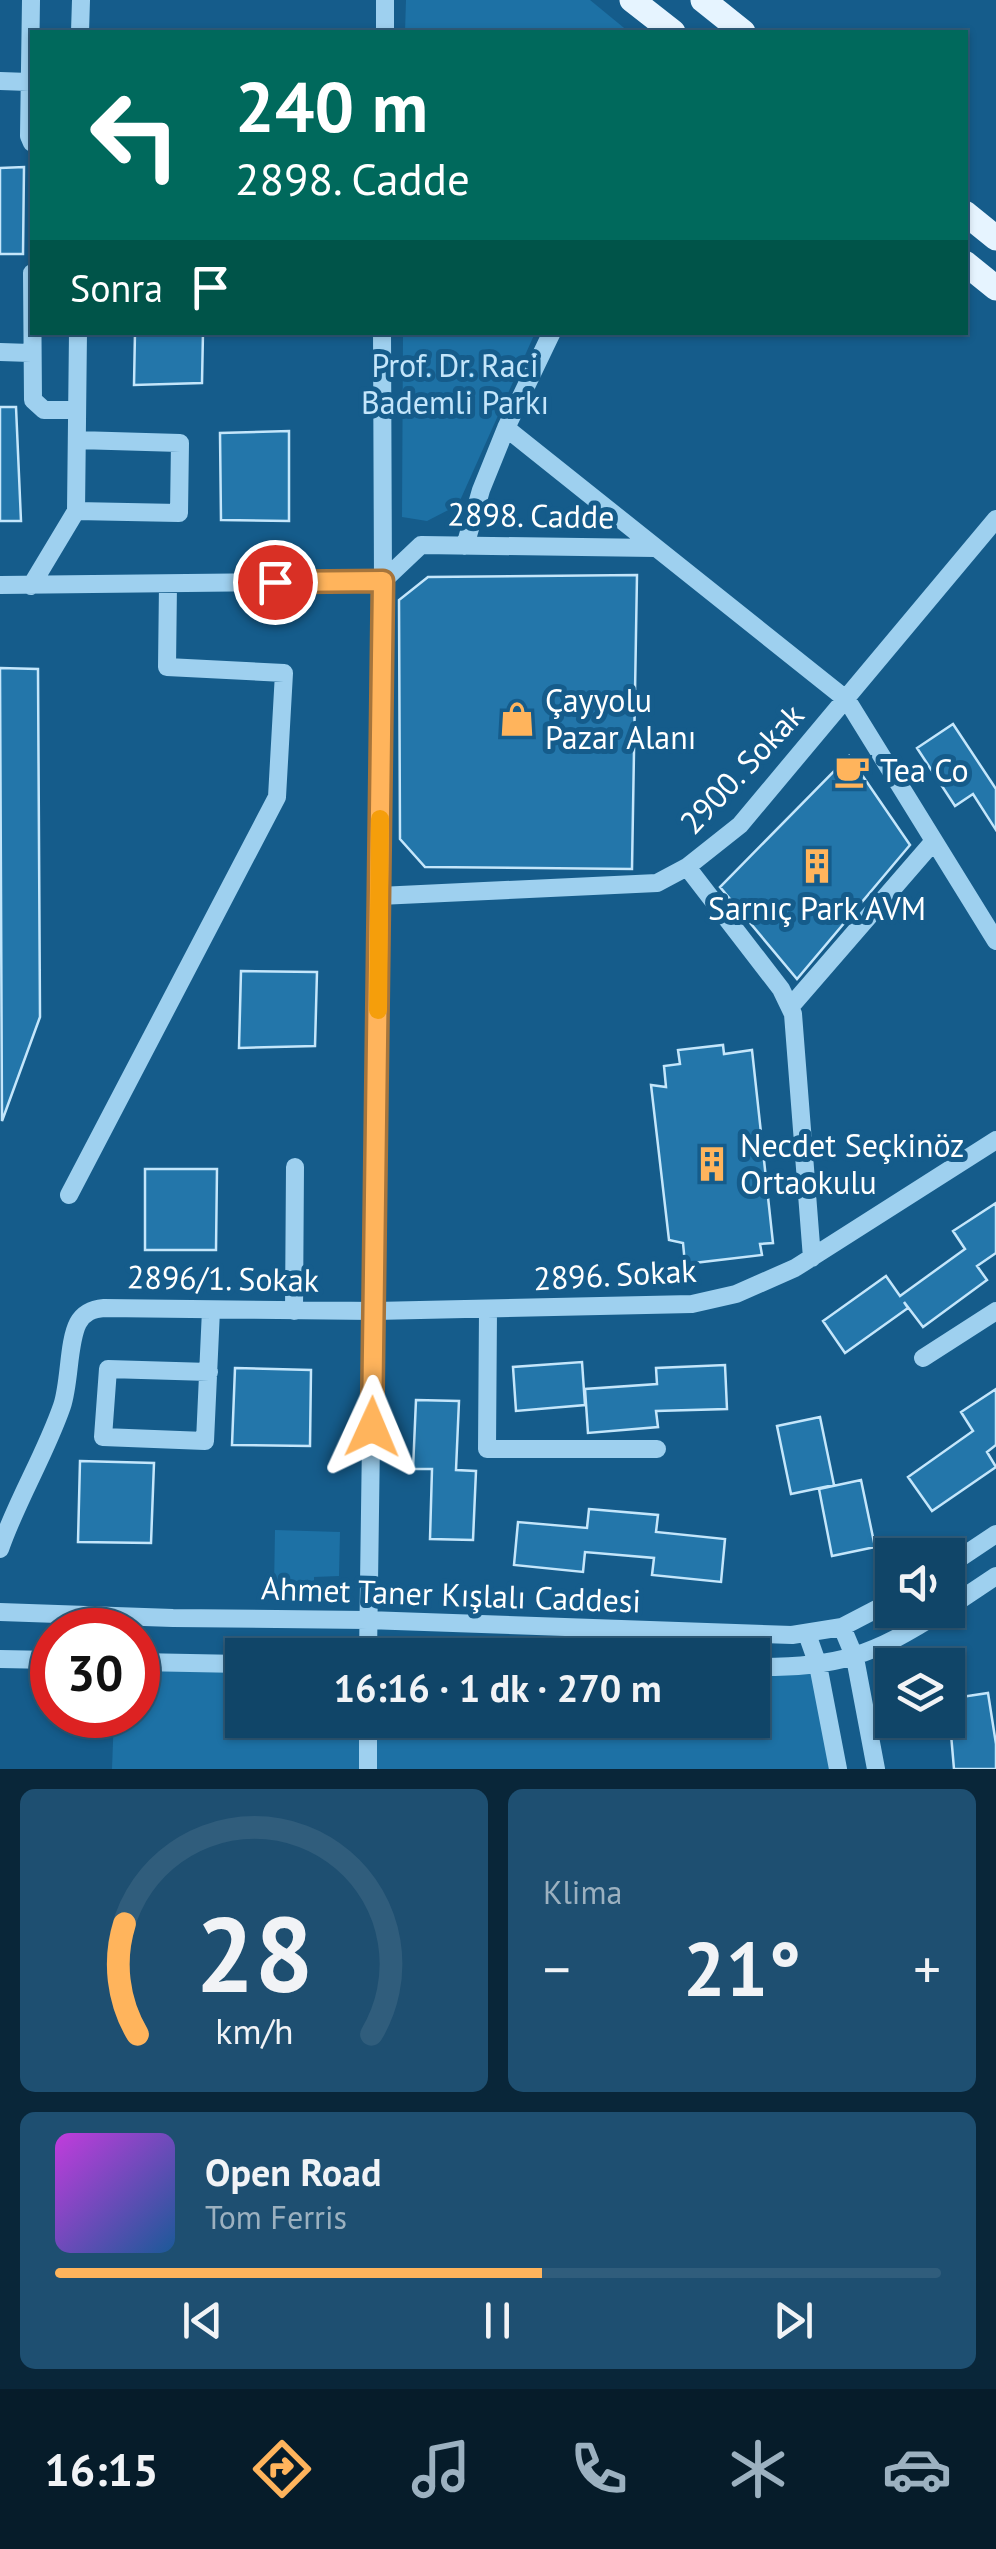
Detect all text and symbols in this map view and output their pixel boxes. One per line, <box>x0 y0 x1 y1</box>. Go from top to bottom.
text: 240 m <box>235 61 428 151</box>
icon: left <box>70 70 200 200</box>
text: 2898. Cadde <box>235 149 470 207</box>
icon: arrive <box>183 260 238 315</box>
text: Sonra <box>70 263 163 312</box>
park label: Prof. Dr. Raci Bademli Parkı <box>361 344 549 423</box>
street label: 2898. Cadde <box>447 493 615 537</box>
pin <box>233 540 318 625</box>
icon: arrive <box>248 555 303 610</box>
place label: Çayyolu Pazar Alanı <box>545 679 696 758</box>
street label: 2900. Sokak <box>670 694 813 842</box>
shop icon: Çayyolu Pazar Alanı <box>498 700 536 738</box>
place label: Tea Co <box>880 749 969 791</box>
cafe icon: Tea Co <box>833 752 871 790</box>
building icon: Sarnıç Park AVM <box>798 847 836 885</box>
place label: Sarnıç Park AVM <box>708 887 926 929</box>
place label: Necdet Seçkinöz Ortaokulu <box>740 1124 964 1203</box>
building icon: Necdet Seçkinöz Ortaokulu <box>693 1145 731 1183</box>
street label: 2896. Sokak <box>532 1249 698 1299</box>
street label: 2896/1. Sokak <box>127 1255 320 1301</box>
position arrow <box>320 1375 424 1479</box>
map controls <box>875 1538 965 1738</box>
button: sound <box>875 1538 965 1628</box>
street label: Ahmet Taner Kışlalı Caddesi <box>260 1566 642 1622</box>
speed limit sign: 30 <box>30 1608 160 1738</box>
button: layers <box>875 1648 965 1738</box>
text: 16:16 · 1 dk · 270 m <box>333 1663 662 1712</box>
text: Klima <box>543 1871 622 1913</box>
text: 28 <box>195 1886 313 2021</box>
text: 21° <box>683 1920 801 2017</box>
text: − <box>543 1933 571 2004</box>
text: + <box>913 1933 941 2004</box>
text: km/h <box>215 2008 293 2054</box>
text: Open Road <box>205 2147 381 2196</box>
text: Tom Ferris <box>205 2196 347 2238</box>
icon: previous <box>175 2293 230 2348</box>
icon: pause <box>470 2293 525 2348</box>
icon: next <box>766 2293 821 2348</box>
icon: directions <box>247 2434 317 2504</box>
icon: music <box>406 2434 476 2504</box>
icon: phone <box>564 2434 634 2504</box>
icon: climate <box>723 2434 793 2504</box>
icon: car <box>882 2434 952 2504</box>
text: 16:15 <box>44 2440 158 2498</box>

